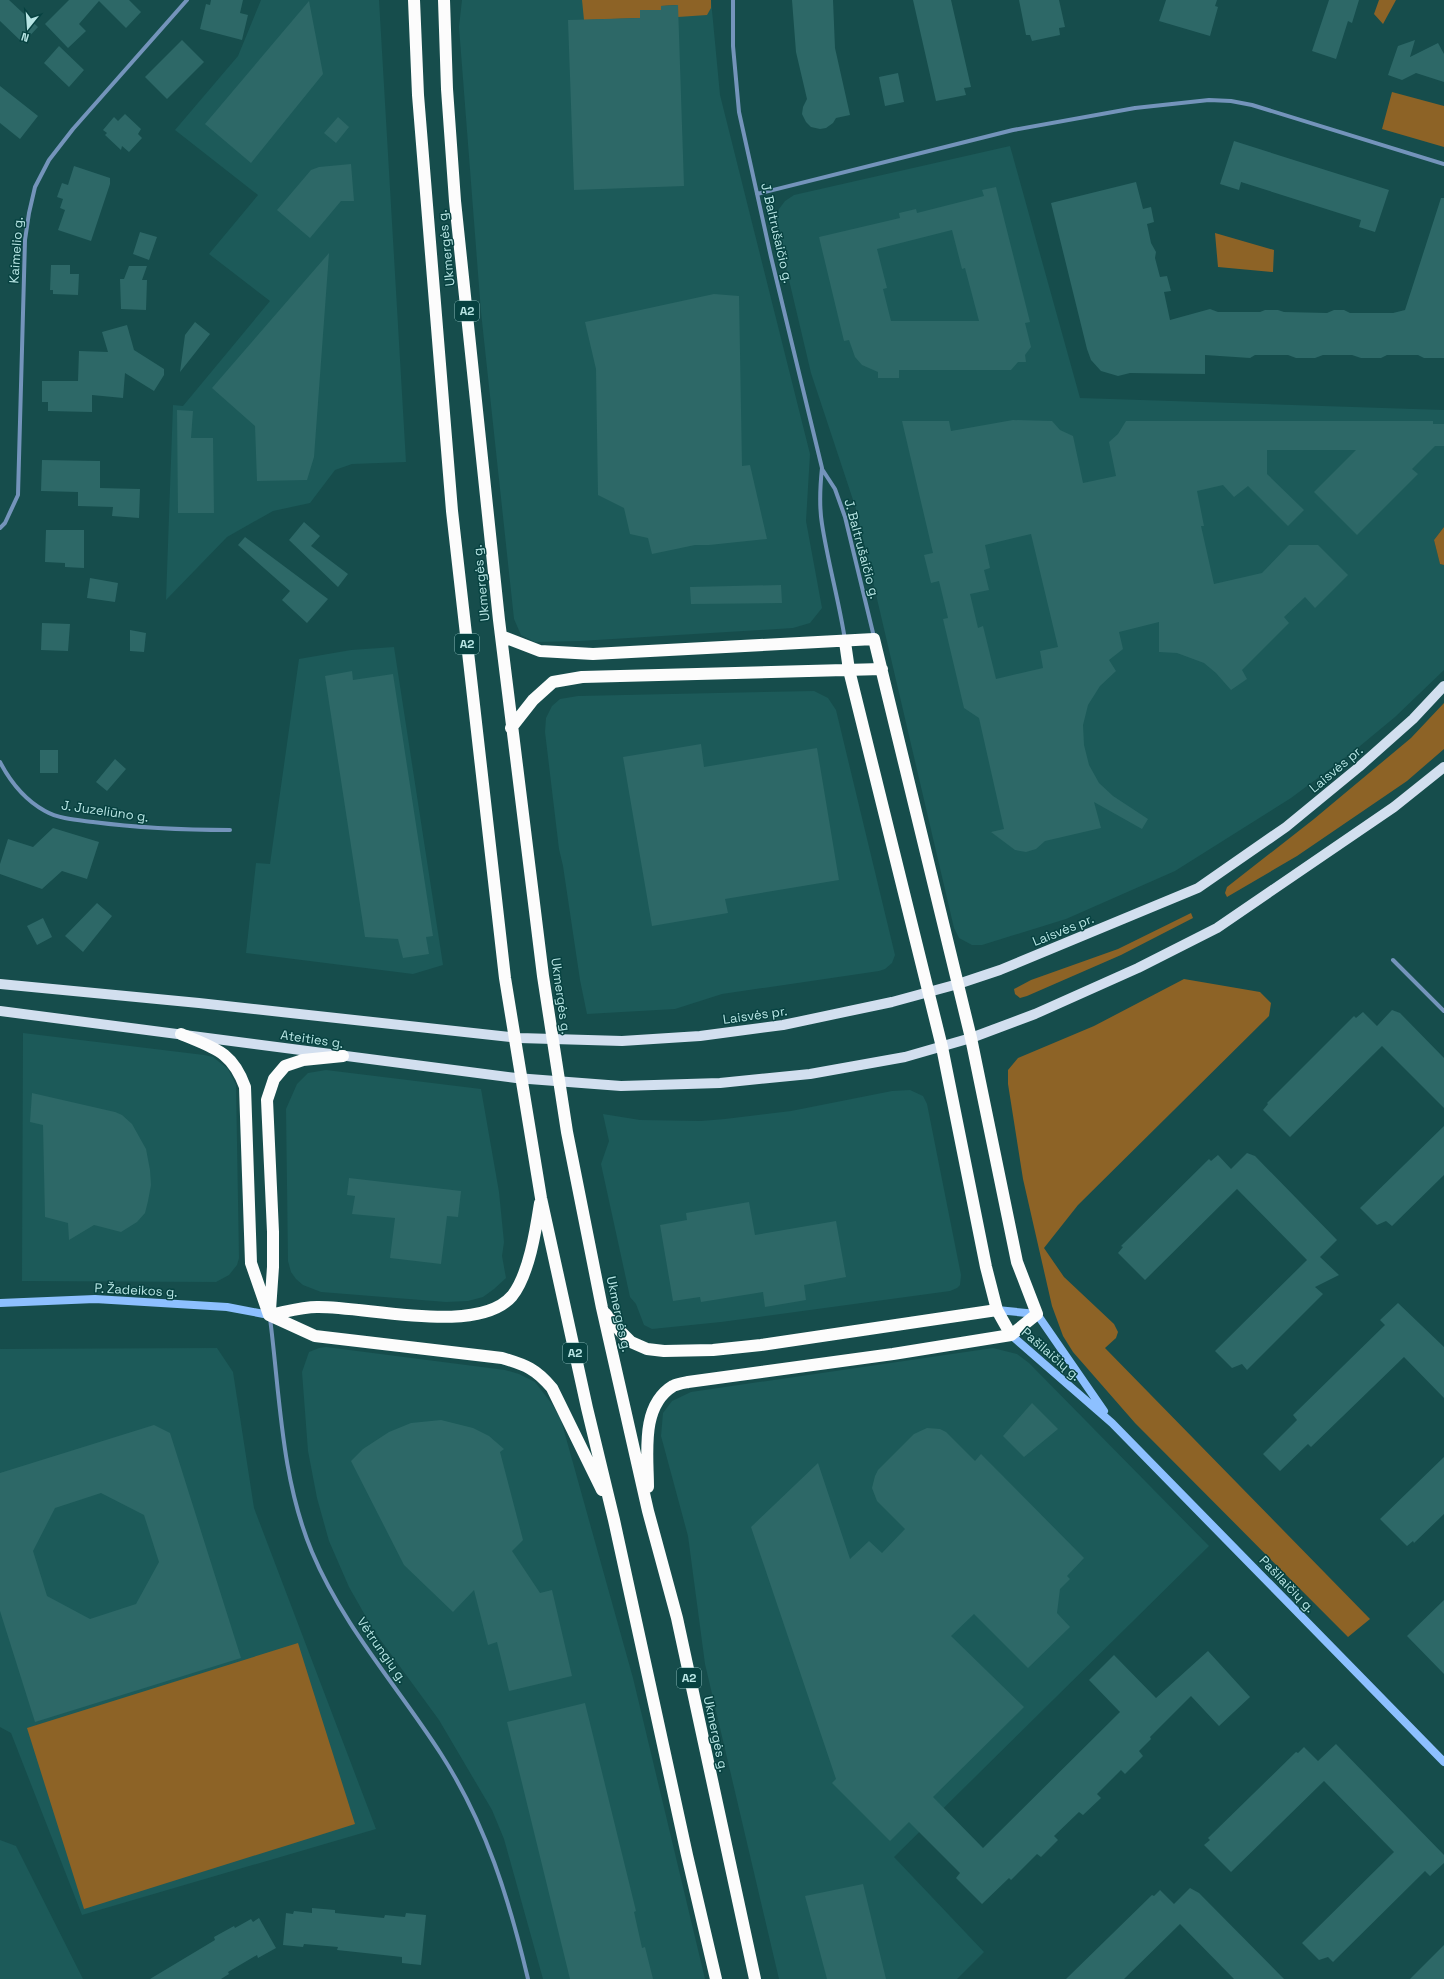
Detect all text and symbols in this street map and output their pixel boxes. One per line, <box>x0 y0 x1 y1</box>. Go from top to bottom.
north arrow <box>8 8 48 48</box>
text: N <box>20 30 31 45</box>
street label: J. Baltrušaičio g. <box>757 181 797 285</box>
street label: Ukmergės g. <box>434 209 458 287</box>
street label: Kaimelio g. <box>5 216 27 284</box>
road number: A2 <box>455 301 479 321</box>
street label: J. Baltrušaičio g. <box>840 497 884 601</box>
street label: Ukmergės g. <box>469 544 493 622</box>
road number: A2 <box>455 634 479 654</box>
street label: Laisvės pr. <box>1306 742 1366 796</box>
street label: J. Juzeliūno g. <box>60 796 150 826</box>
street label: Laisvės pr. <box>1030 910 1096 950</box>
street label: Ukmergės g. <box>547 957 575 1035</box>
street label: Laisvės pr. <box>722 1002 788 1028</box>
street label: Ateities g. <box>279 1026 345 1052</box>
street label: Ukmergės g. <box>603 1275 635 1353</box>
street label: P. Žadeikos g. <box>94 1279 178 1301</box>
street label: Pašilaičių g. <box>1018 1324 1084 1384</box>
road number: A2 <box>563 1343 587 1363</box>
street label: Pašilaičių g. <box>1256 1552 1318 1616</box>
street label: Vėtrungių g. <box>353 1614 411 1686</box>
road number: A2 <box>677 1668 701 1688</box>
street label: Ukmergės g. <box>700 1695 732 1773</box>

